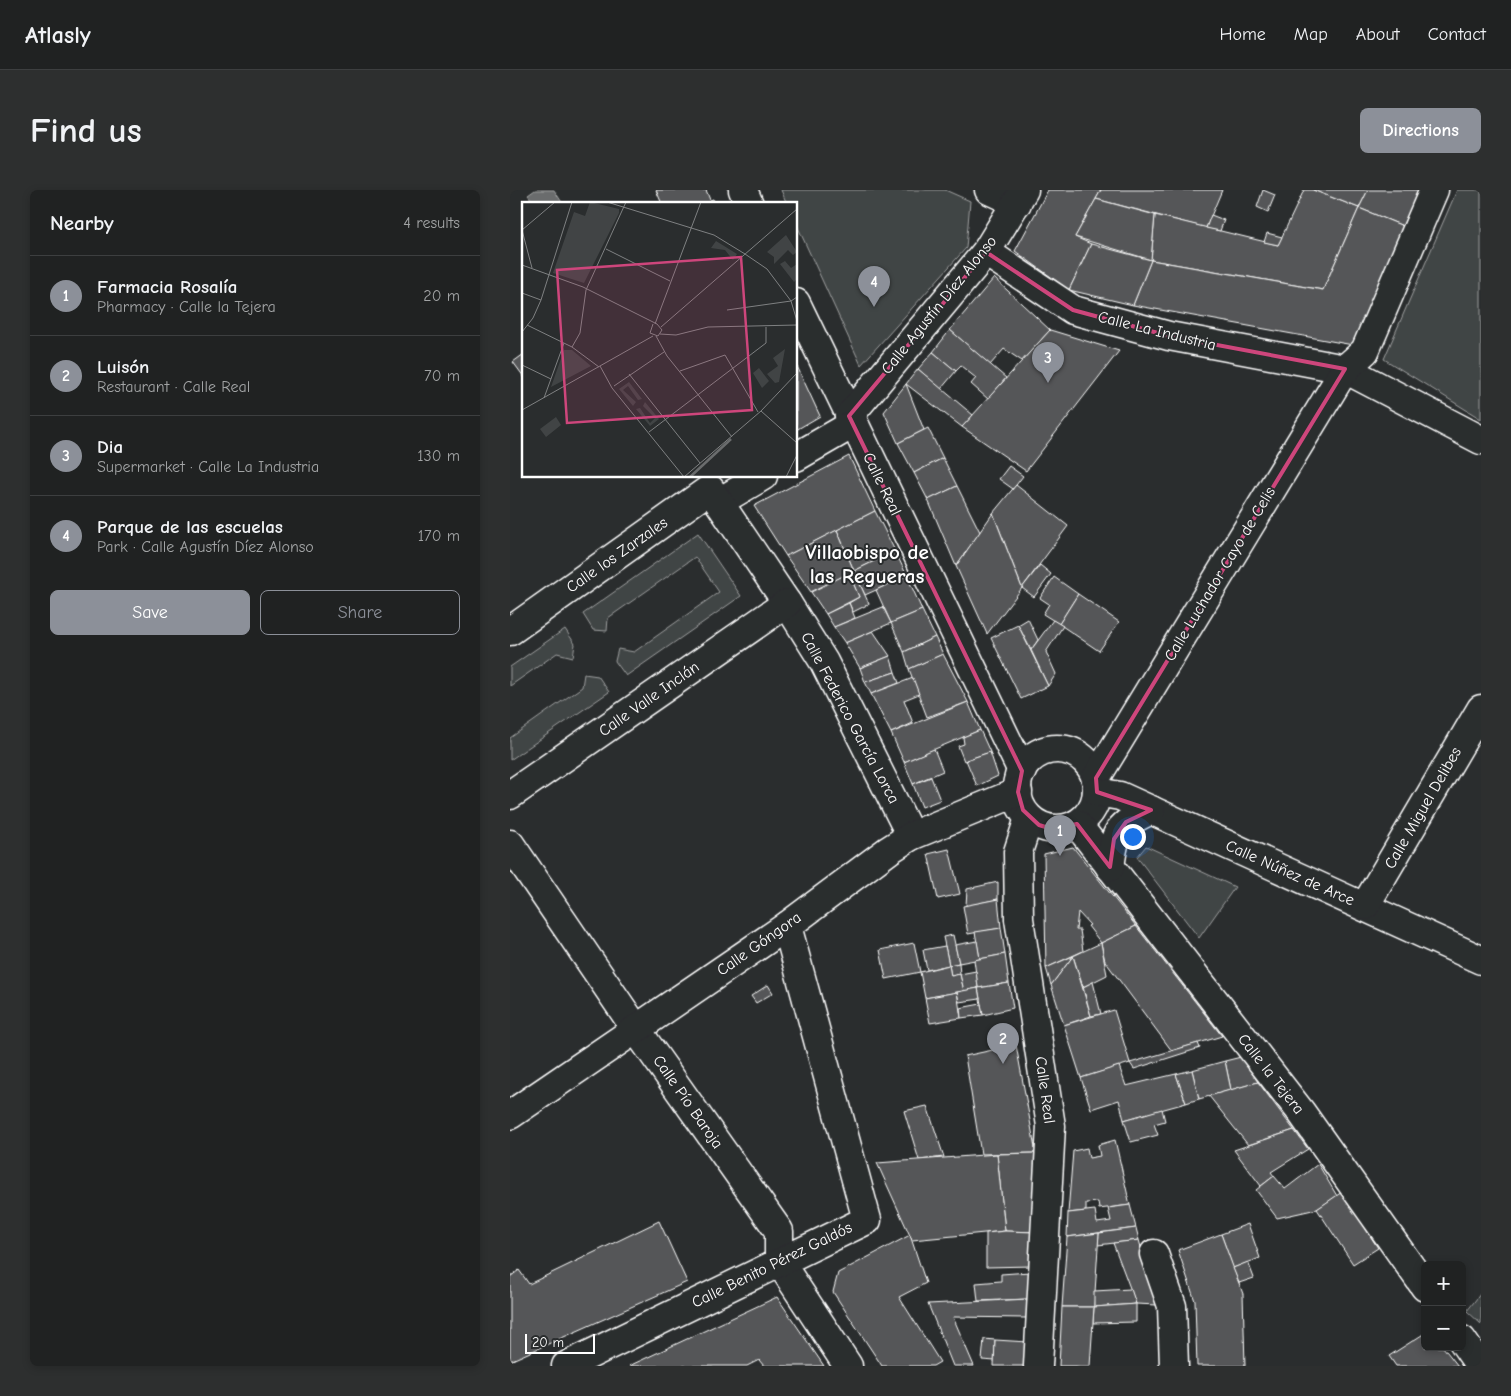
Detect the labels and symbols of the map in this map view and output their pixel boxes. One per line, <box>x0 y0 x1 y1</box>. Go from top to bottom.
inset map <box>522 202 798 478</box>
street label: Calle Agustín Díez Alonso <box>878 232 1000 378</box>
pin: 4 <box>858 266 890 307</box>
street label: Calle La Industria <box>1096 308 1218 354</box>
pin: 3 <box>1032 342 1064 383</box>
street label: Calle Real <box>859 450 905 518</box>
street label: Calle Luchador Cayo de Celis <box>1161 483 1279 664</box>
street label: Calle los Zarzales <box>563 513 671 597</box>
district label: Villaobispo de las Regueras <box>805 540 929 588</box>
street label: Calle Federico García Lorca <box>797 629 903 807</box>
street label: Calle Valle Inclán <box>595 658 703 740</box>
street label: Calle Miguel Delibes <box>1381 744 1465 872</box>
pin: 1 <box>1044 815 1076 856</box>
your location <box>1120 824 1146 850</box>
street label: Calle Núñez de Arce <box>1223 837 1357 909</box>
street label: Calle Góngora <box>714 908 804 980</box>
pin: 2 <box>987 1023 1019 1064</box>
street label: Calle la Tejera <box>1234 1030 1308 1118</box>
street label: Calle Pío Baroja <box>649 1052 727 1152</box>
street label: Calle Real <box>1031 1055 1059 1125</box>
street label: Calle Benito Pérez Galdós <box>689 1218 855 1312</box>
scale bar <box>525 1331 595 1354</box>

